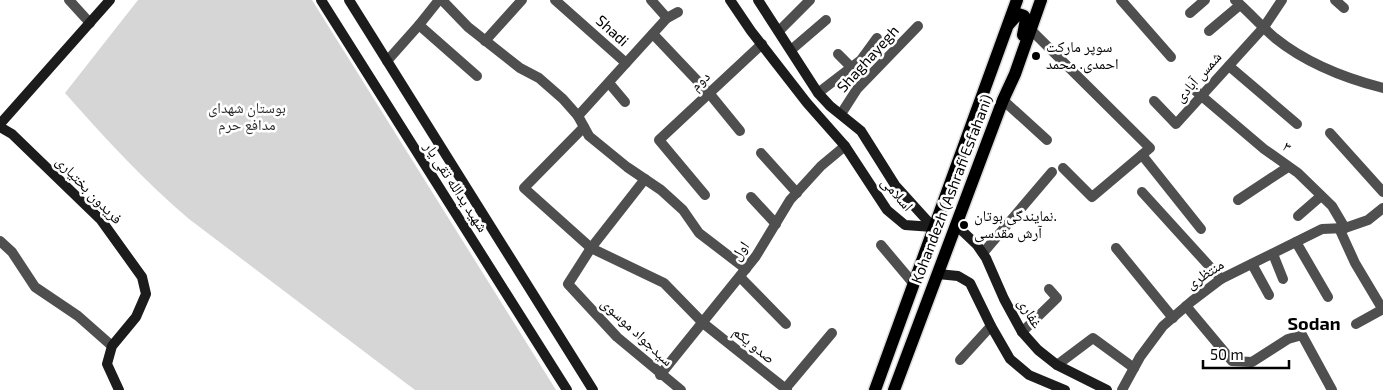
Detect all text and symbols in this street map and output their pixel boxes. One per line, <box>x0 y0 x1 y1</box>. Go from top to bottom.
street label: Shadi <box>593 11 633 50</box>
street label: Shaghayegh <box>833 21 902 95</box>
place label: سوپر مارکت احمدی. محمد <box>1046 37 1119 74</box>
street label: شمس آبادی <box>1170 47 1226 107</box>
marker: سوپر مارکت احمدی. محمد <box>1030 50 1042 62</box>
street label: دوم <box>686 67 714 95</box>
street label: Kohandezh (Ashrafi Esfahani) <box>907 92 995 286</box>
park label: بوستان شهدای مدافع حرم <box>208 98 286 135</box>
street label: شهید یدالله تقی یار <box>419 137 493 236</box>
street label: ۳ <box>1279 137 1296 156</box>
street label: فریدون بختیاری <box>51 152 127 228</box>
street label: اسلامی <box>876 172 918 216</box>
place label: نمایندگی بوتان. آرش مقدسی <box>974 206 1057 243</box>
marker: نمایندگی بوتان. آرش مقدسی <box>958 219 970 231</box>
street label: اول <box>726 237 754 265</box>
street label: منتظری <box>1182 254 1228 294</box>
street label: سیدجواد موسوی <box>597 293 678 371</box>
street label: غفاری <box>1013 294 1047 332</box>
district label: Sodan <box>1288 312 1341 334</box>
street label: صدو یکم <box>729 322 779 368</box>
scale bar <box>1203 338 1289 370</box>
text: 50 m <box>1210 345 1244 363</box>

